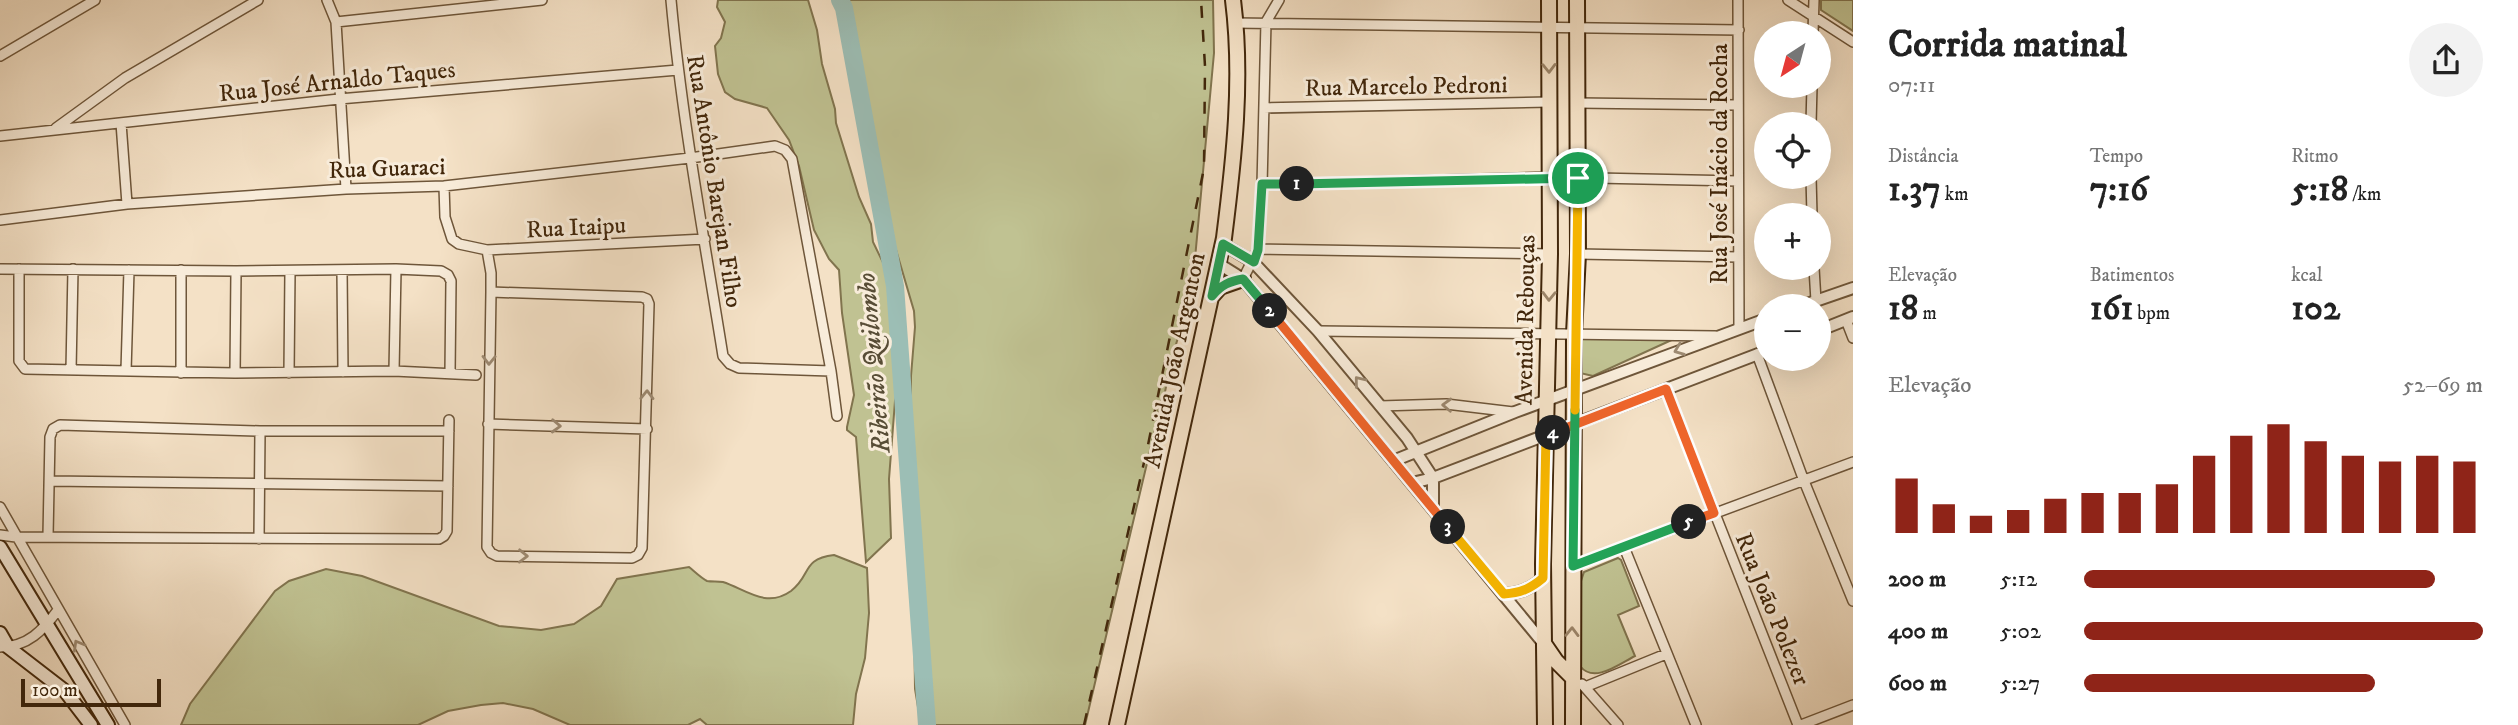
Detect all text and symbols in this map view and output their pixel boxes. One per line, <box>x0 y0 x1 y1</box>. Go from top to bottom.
north arrow <box>1754 21 1830 98</box>
map controls <box>1754 21 1831 371</box>
text: Corrida matinal <box>1888 21 2127 69</box>
button: share <box>2409 23 2483 97</box>
street label: Rua José Inácio da Rocha <box>1705 43 1735 284</box>
street label: Rua Antônio Barejan Filho <box>679 53 749 310</box>
street label: Rua José Arnaldo Taques <box>218 55 457 109</box>
one-way arrow <box>1541 63 1557 74</box>
street label: Rua Marcelo Pedroni <box>1304 70 1508 104</box>
text: 07:11 <box>1888 71 1935 100</box>
button: locate <box>1754 112 1831 189</box>
text: Distância <box>1888 145 1959 168</box>
text: Tempo <box>2090 145 2143 168</box>
text: Ritmo <box>2291 145 2338 168</box>
pin <box>1548 148 1608 208</box>
street label: Rua Guaraci <box>328 152 446 186</box>
icon: arrive <box>1559 159 1597 197</box>
pin: 1 <box>1280 166 1314 202</box>
text: 1.37 <box>1888 168 1941 212</box>
text: 7:16 <box>2090 168 2148 212</box>
text: 5:18 <box>2291 168 2348 212</box>
text: 1 <box>1293 172 1300 195</box>
text: km <box>1941 183 1968 206</box>
text: /km <box>2348 183 2381 206</box>
button: + <box>1754 203 1831 280</box>
street label: Rua Itaipu <box>525 210 627 246</box>
street label: Avenida Rebouças <box>1510 235 1542 405</box>
street label: Avenida João Argenton <box>1138 249 1213 471</box>
text: Elevação <box>1888 264 1957 287</box>
text: Batimentos <box>2090 264 2174 287</box>
text: kcal <box>2291 264 2323 287</box>
water label: Ribeirão Quilombo <box>850 271 899 456</box>
text: 18 <box>1888 287 1918 331</box>
text: 161 <box>2090 287 2133 331</box>
text: 102 <box>2291 287 2340 331</box>
one-way arrow <box>1541 291 1557 301</box>
pin: 2 <box>1252 294 1288 328</box>
button: − <box>1754 294 1831 371</box>
text: 2 <box>1265 299 1274 322</box>
text: m <box>1918 302 1937 325</box>
text: bpm <box>2133 302 2170 325</box>
one-way arrow <box>1673 342 1685 356</box>
one-way arrow <box>481 355 497 366</box>
text: Elevação <box>1888 371 1971 400</box>
text: 52–69 m <box>2403 371 2483 400</box>
one-way arrow <box>1355 376 1367 389</box>
one-way arrow <box>640 389 655 400</box>
one-way arrow <box>1442 398 1453 413</box>
pin: 4 <box>1536 416 1570 450</box>
one-way arrow <box>551 419 562 434</box>
text: 4 <box>1547 421 1558 444</box>
pin: 5 <box>1672 504 1706 540</box>
pin: 3 <box>1430 510 1466 544</box>
text: 5 <box>1684 510 1693 533</box>
text: 3 <box>1444 515 1451 538</box>
street label: Rua João Polezer <box>1728 529 1816 690</box>
one-way arrow <box>518 549 529 564</box>
text: 200 m <box>1888 565 1946 594</box>
text: 5:12 <box>2000 565 2037 594</box>
text: 400 m <box>1888 617 1948 646</box>
text: 5:02 <box>2000 617 2041 646</box>
one-way arrow <box>1564 627 1580 637</box>
one-way arrow <box>73 639 86 652</box>
text: 600 m <box>1888 669 1947 698</box>
text: 5:27 <box>2000 669 2040 698</box>
scale bar <box>21 676 161 708</box>
text: 100 m <box>32 679 78 702</box>

